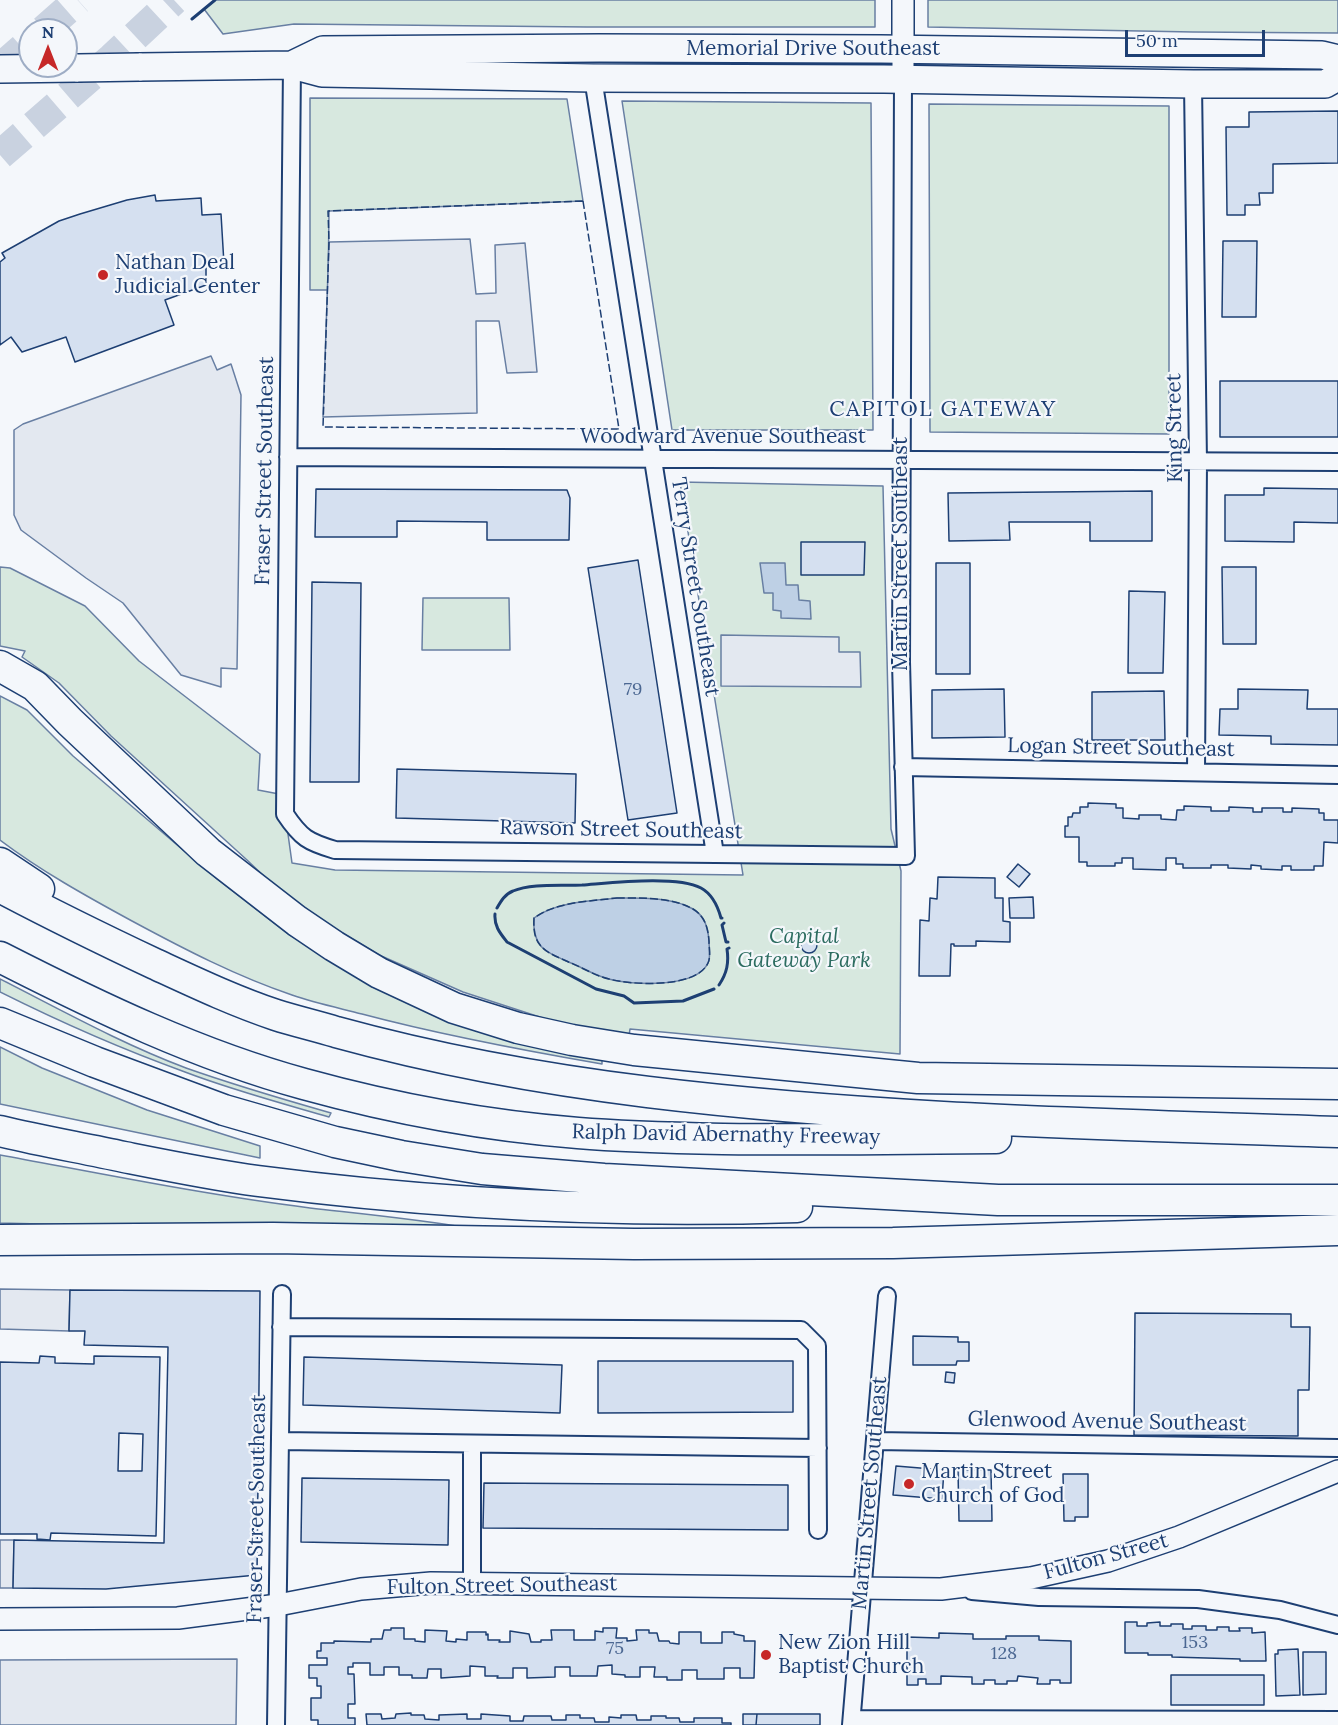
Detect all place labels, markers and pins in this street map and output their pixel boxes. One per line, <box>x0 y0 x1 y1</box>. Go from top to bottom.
place label: Nathan Deal Judicial Center <box>115 250 260 300</box>
marker: Nathan Deal Judicial Center <box>96 268 110 282</box>
place label: Martin Street Church of God <box>921 1459 1065 1509</box>
marker: Martin Street Church of God <box>902 1477 916 1491</box>
place label: New Zion Hill Baptist Church <box>778 1630 924 1680</box>
marker: New Zion Hill Baptist Church <box>759 1648 773 1662</box>

